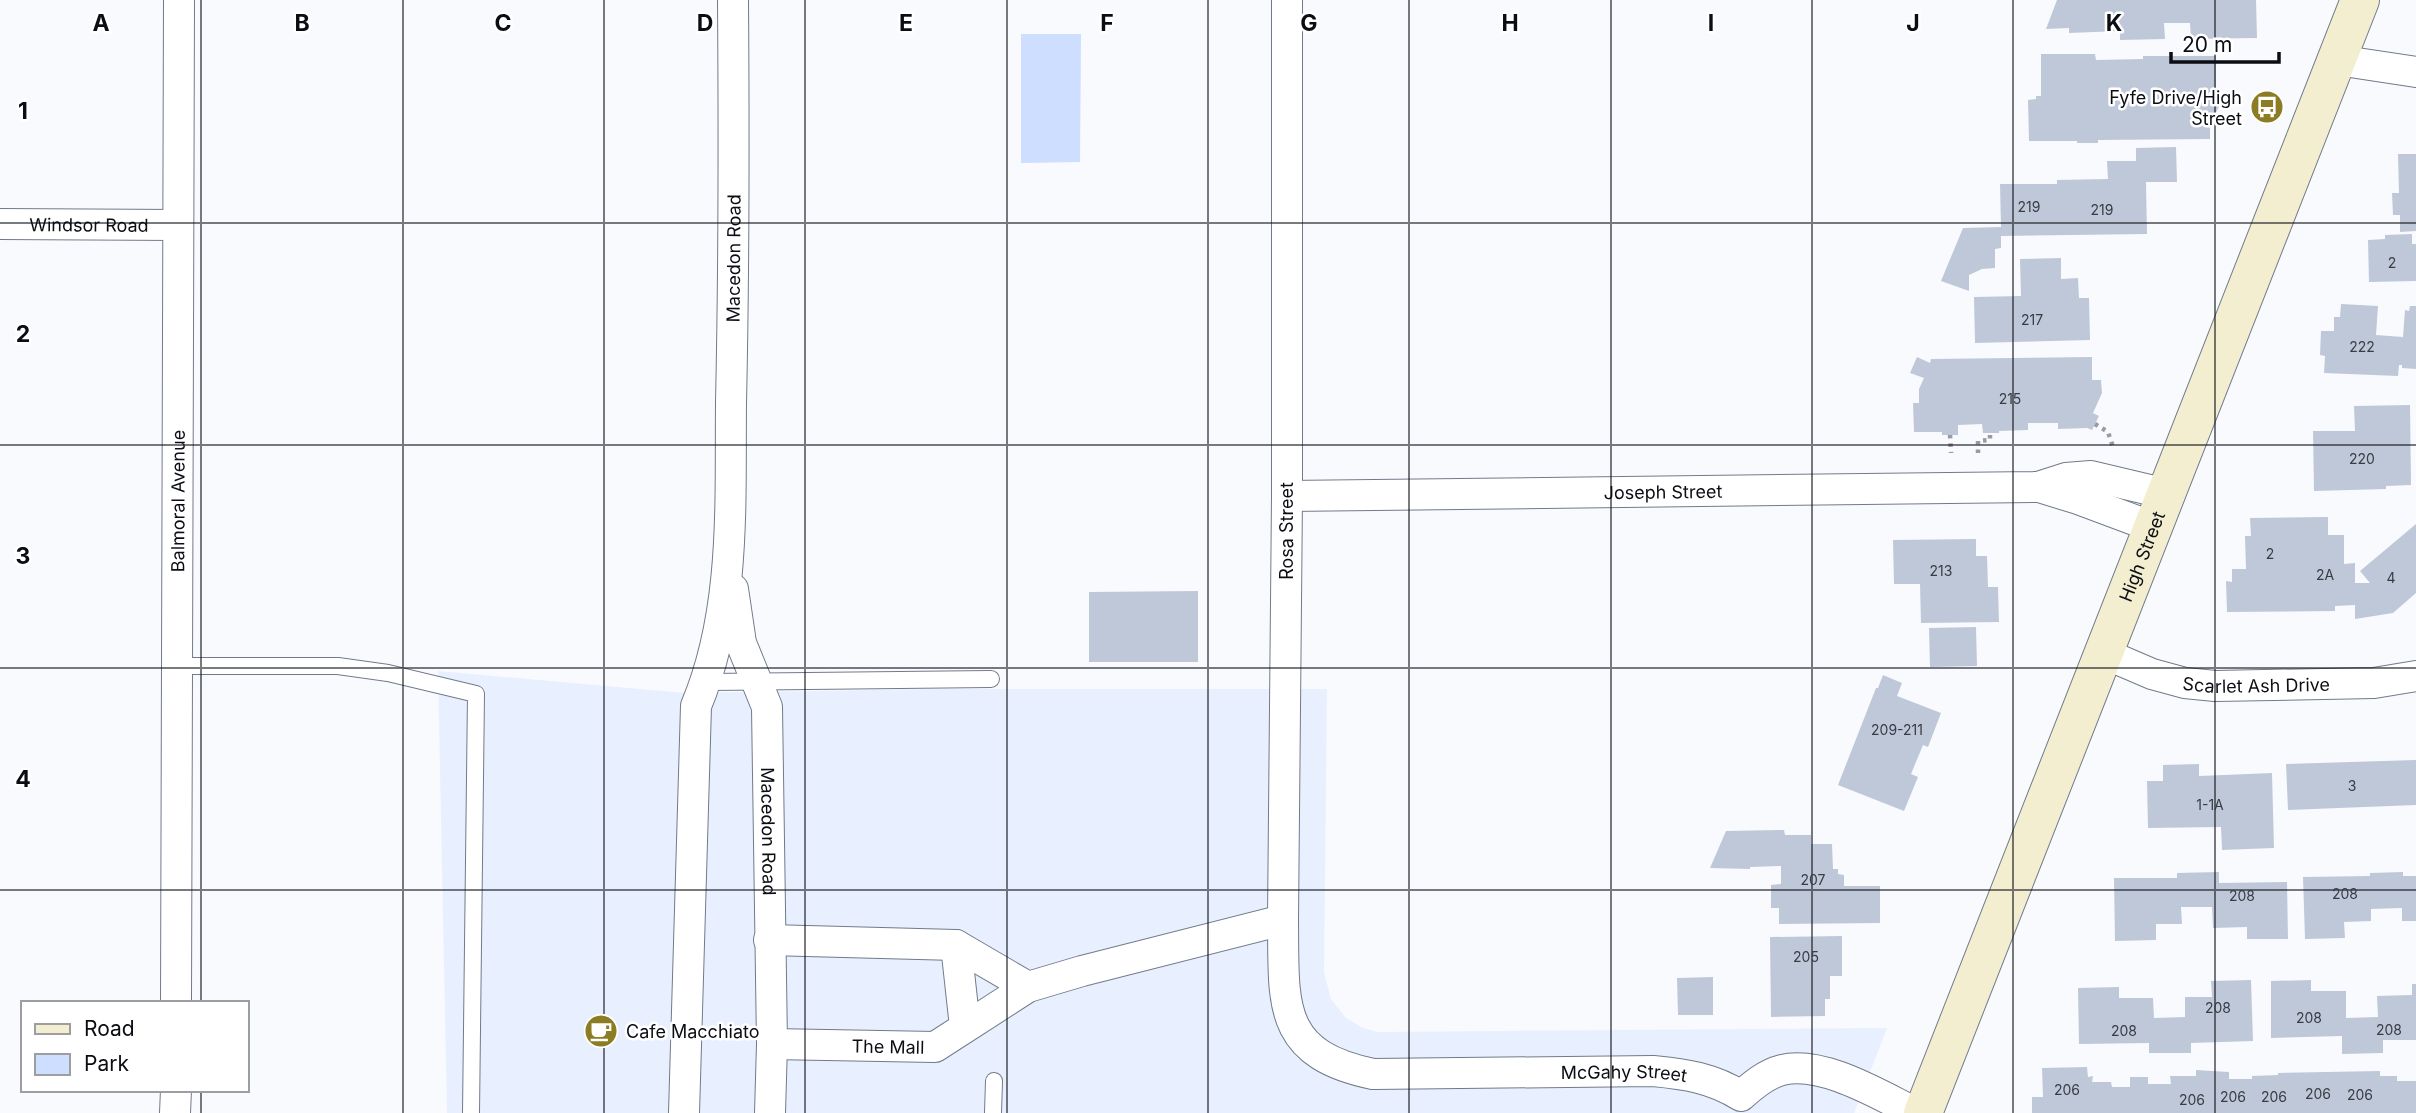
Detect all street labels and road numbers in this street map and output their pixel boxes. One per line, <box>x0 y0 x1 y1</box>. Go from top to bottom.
street label: Macedon Road <box>722 194 744 323</box>
street label: Windsor Road <box>29 214 149 235</box>
street label: Balmoral Avenue <box>167 430 188 572</box>
street label: Joseph Street <box>1604 480 1723 503</box>
street label: Rosa Street <box>1276 482 1297 580</box>
street label: High Street <box>2114 508 2169 605</box>
street label: Scarlet Ash Drive <box>2182 672 2330 697</box>
street label: Macedon Road <box>757 767 780 896</box>
street label: The Mall <box>851 1035 925 1057</box>
street label: McGahy Street <box>1561 1060 1689 1086</box>

